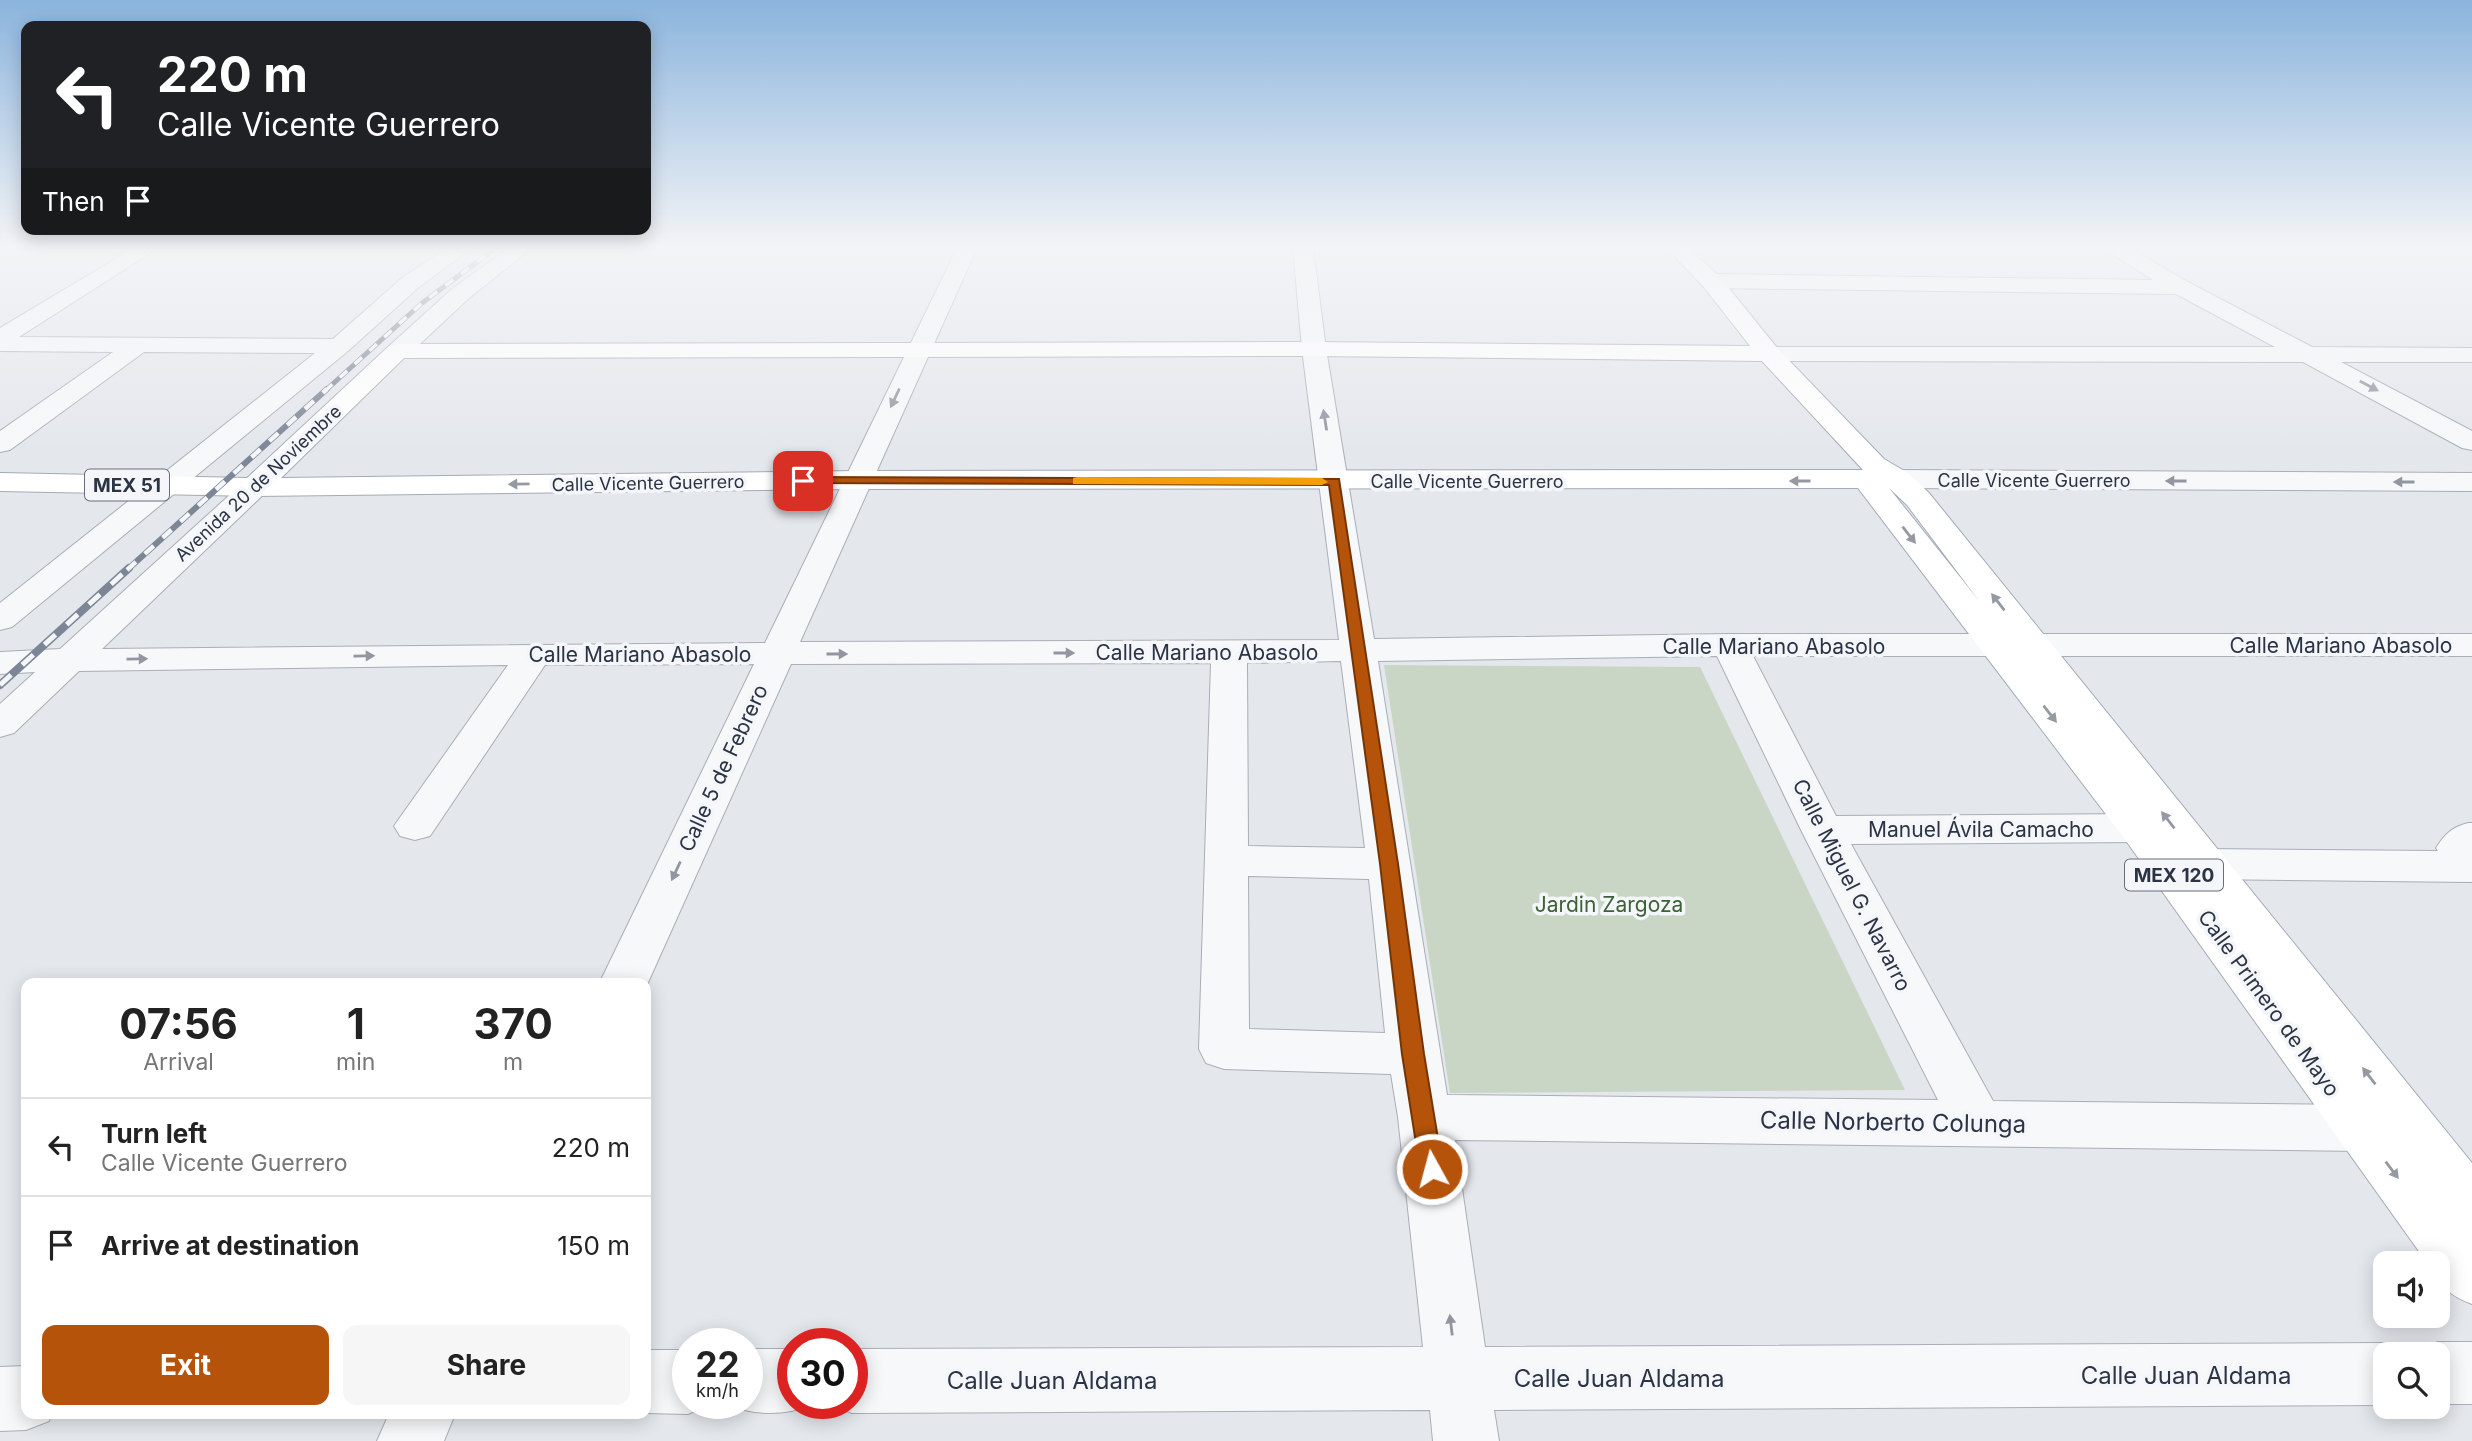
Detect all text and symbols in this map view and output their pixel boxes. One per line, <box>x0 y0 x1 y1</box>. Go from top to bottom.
text: 220 m <box>157 45 308 104</box>
icon: left <box>42 49 133 140</box>
text: Calle Vicente Guerrero <box>157 105 500 144</box>
icon: arrive <box>119 182 157 220</box>
text: Then <box>42 186 105 217</box>
one-way arrow <box>2359 380 2379 392</box>
one-way arrow <box>890 388 901 408</box>
street label: Avenida 20 de Noviembre <box>171 401 345 565</box>
one-way arrow <box>1319 409 1330 431</box>
pin <box>773 451 833 511</box>
icon: arrive <box>784 462 822 500</box>
road number: MEX 51 <box>85 470 169 500</box>
street label: Calle Vicente Guerrero <box>1938 470 2130 491</box>
street label: Calle Vicente Guerrero <box>551 471 745 495</box>
street label: Calle Vicente Guerrero <box>1371 471 1563 492</box>
one-way arrow <box>1788 475 1810 487</box>
one-way arrow <box>2165 475 2187 487</box>
one-way arrow <box>2393 476 2415 488</box>
one-way arrow <box>507 478 529 490</box>
one-way arrow <box>1902 525 1917 543</box>
one-way arrow <box>1991 593 2006 611</box>
street label: Calle Mariano Abasolo <box>2230 633 2452 658</box>
street label: Calle Mariano Abasolo <box>1663 634 1885 659</box>
street label: Calle Mariano Abasolo <box>1096 640 1318 665</box>
street label: Calle Mariano Abasolo <box>529 642 751 667</box>
one-way arrow <box>1053 647 1075 659</box>
one-way arrow <box>826 648 848 660</box>
one-way arrow <box>353 650 375 662</box>
one-way arrow <box>126 653 148 665</box>
street label: Calle 5 de Febrero <box>673 680 773 856</box>
one-way arrow <box>2042 704 2057 722</box>
street label: Calle Miguel G. Navarro <box>1788 775 1916 995</box>
one-way arrow <box>2161 811 2175 829</box>
street label: Manuel Ávila Camacho <box>1868 816 2094 842</box>
road number: MEX 120 <box>2125 860 2223 890</box>
one-way arrow <box>670 861 681 881</box>
park label: Jardin Zargoza <box>1535 892 1683 917</box>
street label: Calle Primero de Mayo <box>2193 905 2345 1101</box>
text: 07:56 <box>119 998 238 1049</box>
text: 1 <box>347 998 365 1049</box>
text: 370 <box>474 998 553 1049</box>
text: Arrival <box>143 1048 214 1076</box>
text: min <box>336 1048 375 1076</box>
text: m <box>503 1048 523 1076</box>
one-way arrow <box>2362 1067 2377 1084</box>
street label: Calle Norberto Colunga <box>1760 1105 2026 1139</box>
text: Turn left <box>101 1118 207 1149</box>
icon: left <box>42 1128 80 1166</box>
text: 220 m <box>552 1132 630 1163</box>
position arrow <box>1395 1132 1469 1206</box>
text: Calle Vicente Guerrero <box>101 1149 347 1177</box>
one-way arrow <box>2385 1161 2399 1179</box>
icon: arrive <box>42 1226 80 1264</box>
text: Arrive at destination <box>101 1230 360 1261</box>
text: 150 m <box>557 1230 630 1261</box>
map controls <box>2373 1251 2450 1419</box>
button: sound <box>2373 1251 2450 1328</box>
one-way arrow <box>1446 1314 1457 1336</box>
button: Exit <box>42 1325 329 1405</box>
button: Share <box>343 1325 630 1405</box>
speed limit sign: 30 <box>777 1328 868 1419</box>
button: search <box>2373 1342 2450 1419</box>
text: 22 <box>695 1343 740 1385</box>
street label: Calle Juan Aldama <box>2081 1361 2291 1390</box>
street label: Calle Juan Aldama <box>1514 1364 1724 1393</box>
street label: Calle Juan Aldama <box>947 1366 1157 1395</box>
text: km/h <box>696 1380 739 1401</box>

